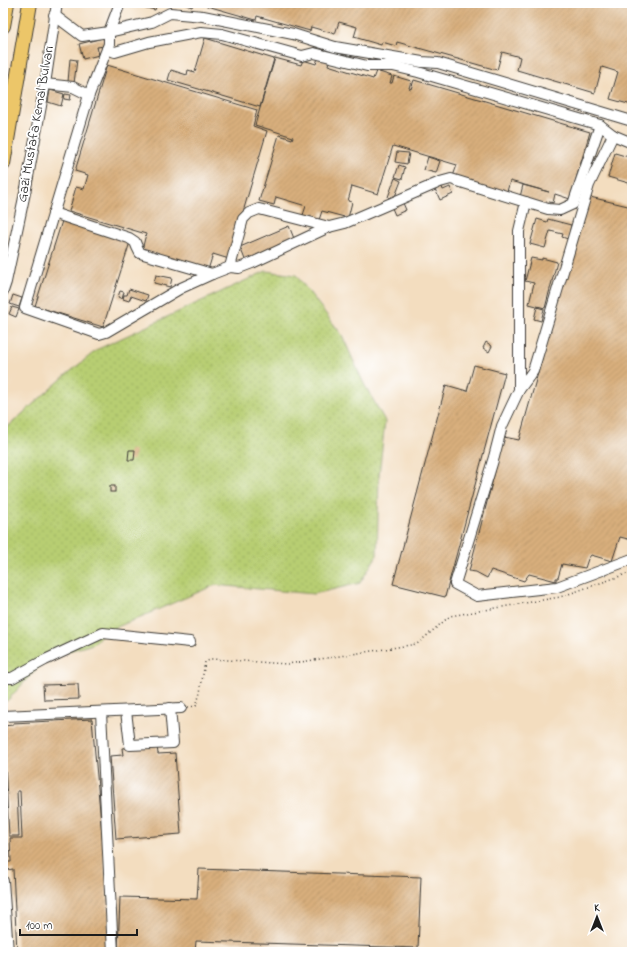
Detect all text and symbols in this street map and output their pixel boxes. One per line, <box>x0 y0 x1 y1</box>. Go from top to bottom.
street label: Gazi Mustafa Kemal Bulvarı <box>12 44 60 204</box>
north arrow <box>577 897 617 937</box>
text: K <box>594 900 600 916</box>
scale bar <box>20 911 137 937</box>
text: 100 m <box>26 917 53 935</box>

